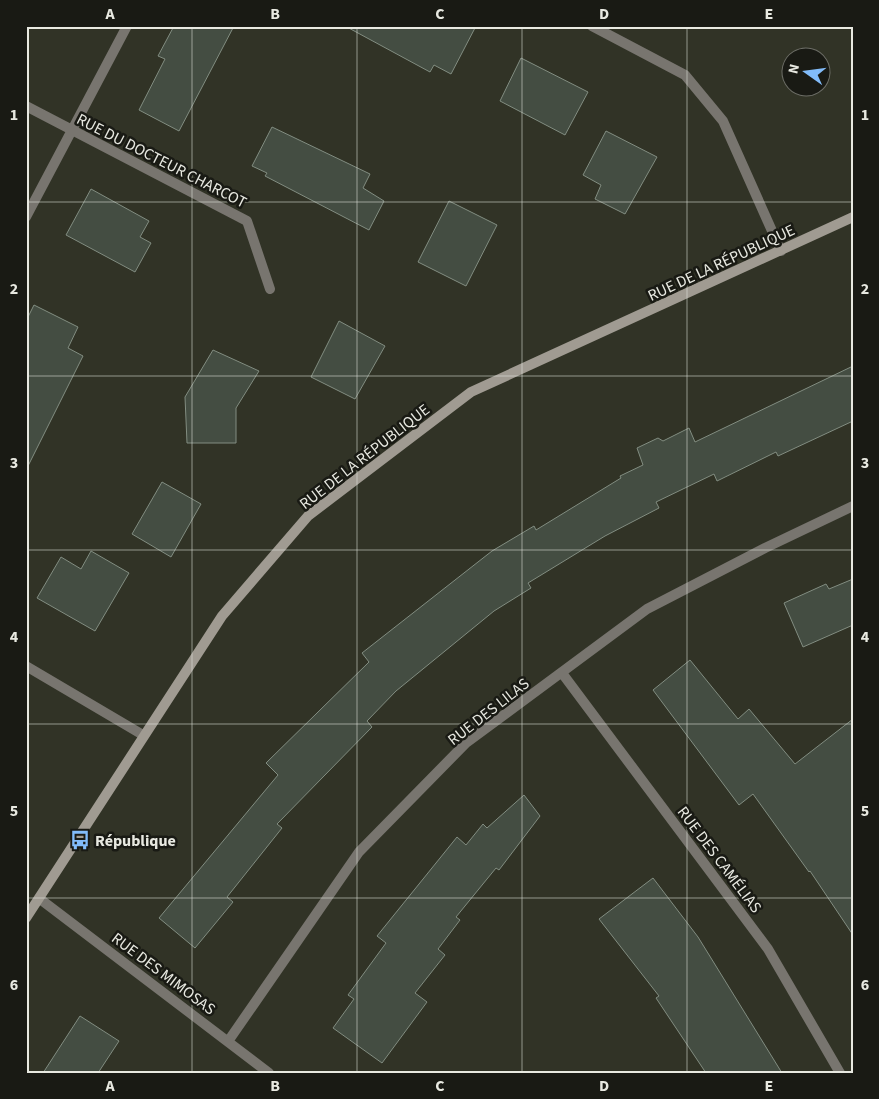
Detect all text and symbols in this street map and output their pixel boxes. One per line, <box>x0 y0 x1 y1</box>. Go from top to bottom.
text: A <box>104 3 115 25</box>
text: B <box>270 3 280 25</box>
text: C <box>435 3 445 25</box>
text: D <box>599 3 609 25</box>
text: E <box>765 3 773 25</box>
north arrow <box>782 48 832 98</box>
text: N <box>784 62 805 76</box>
text: 1 <box>10 104 18 126</box>
text: 1 <box>861 104 869 126</box>
street label: RUE DU DOCTEUR CHARCOT <box>73 108 251 214</box>
street label: RUE DE LA RÉPUBLIQUE <box>644 219 799 307</box>
text: 2 <box>10 278 18 300</box>
text: 2 <box>861 278 869 300</box>
street label: RUE DE LA RÉPUBLIQUE <box>295 399 434 515</box>
text: 3 <box>10 452 18 474</box>
text: 3 <box>861 452 869 474</box>
text: 4 <box>10 626 19 648</box>
text: 4 <box>861 626 870 648</box>
street label: RUE DES LILAS <box>443 673 534 751</box>
text: 5 <box>10 800 18 822</box>
text: 5 <box>861 800 869 822</box>
street label: RUE DES CAMÉLIAS <box>672 802 767 917</box>
bus stop icon: République <box>69 829 91 851</box>
place label: République <box>95 830 176 852</box>
street label: RUE DES MIMOSAS <box>107 927 220 1020</box>
text: 6 <box>10 974 18 996</box>
text: 6 <box>861 974 869 996</box>
text: A <box>104 1075 115 1097</box>
text: B <box>270 1075 280 1097</box>
text: C <box>435 1075 445 1097</box>
text: D <box>599 1075 609 1097</box>
text: E <box>765 1075 773 1097</box>

